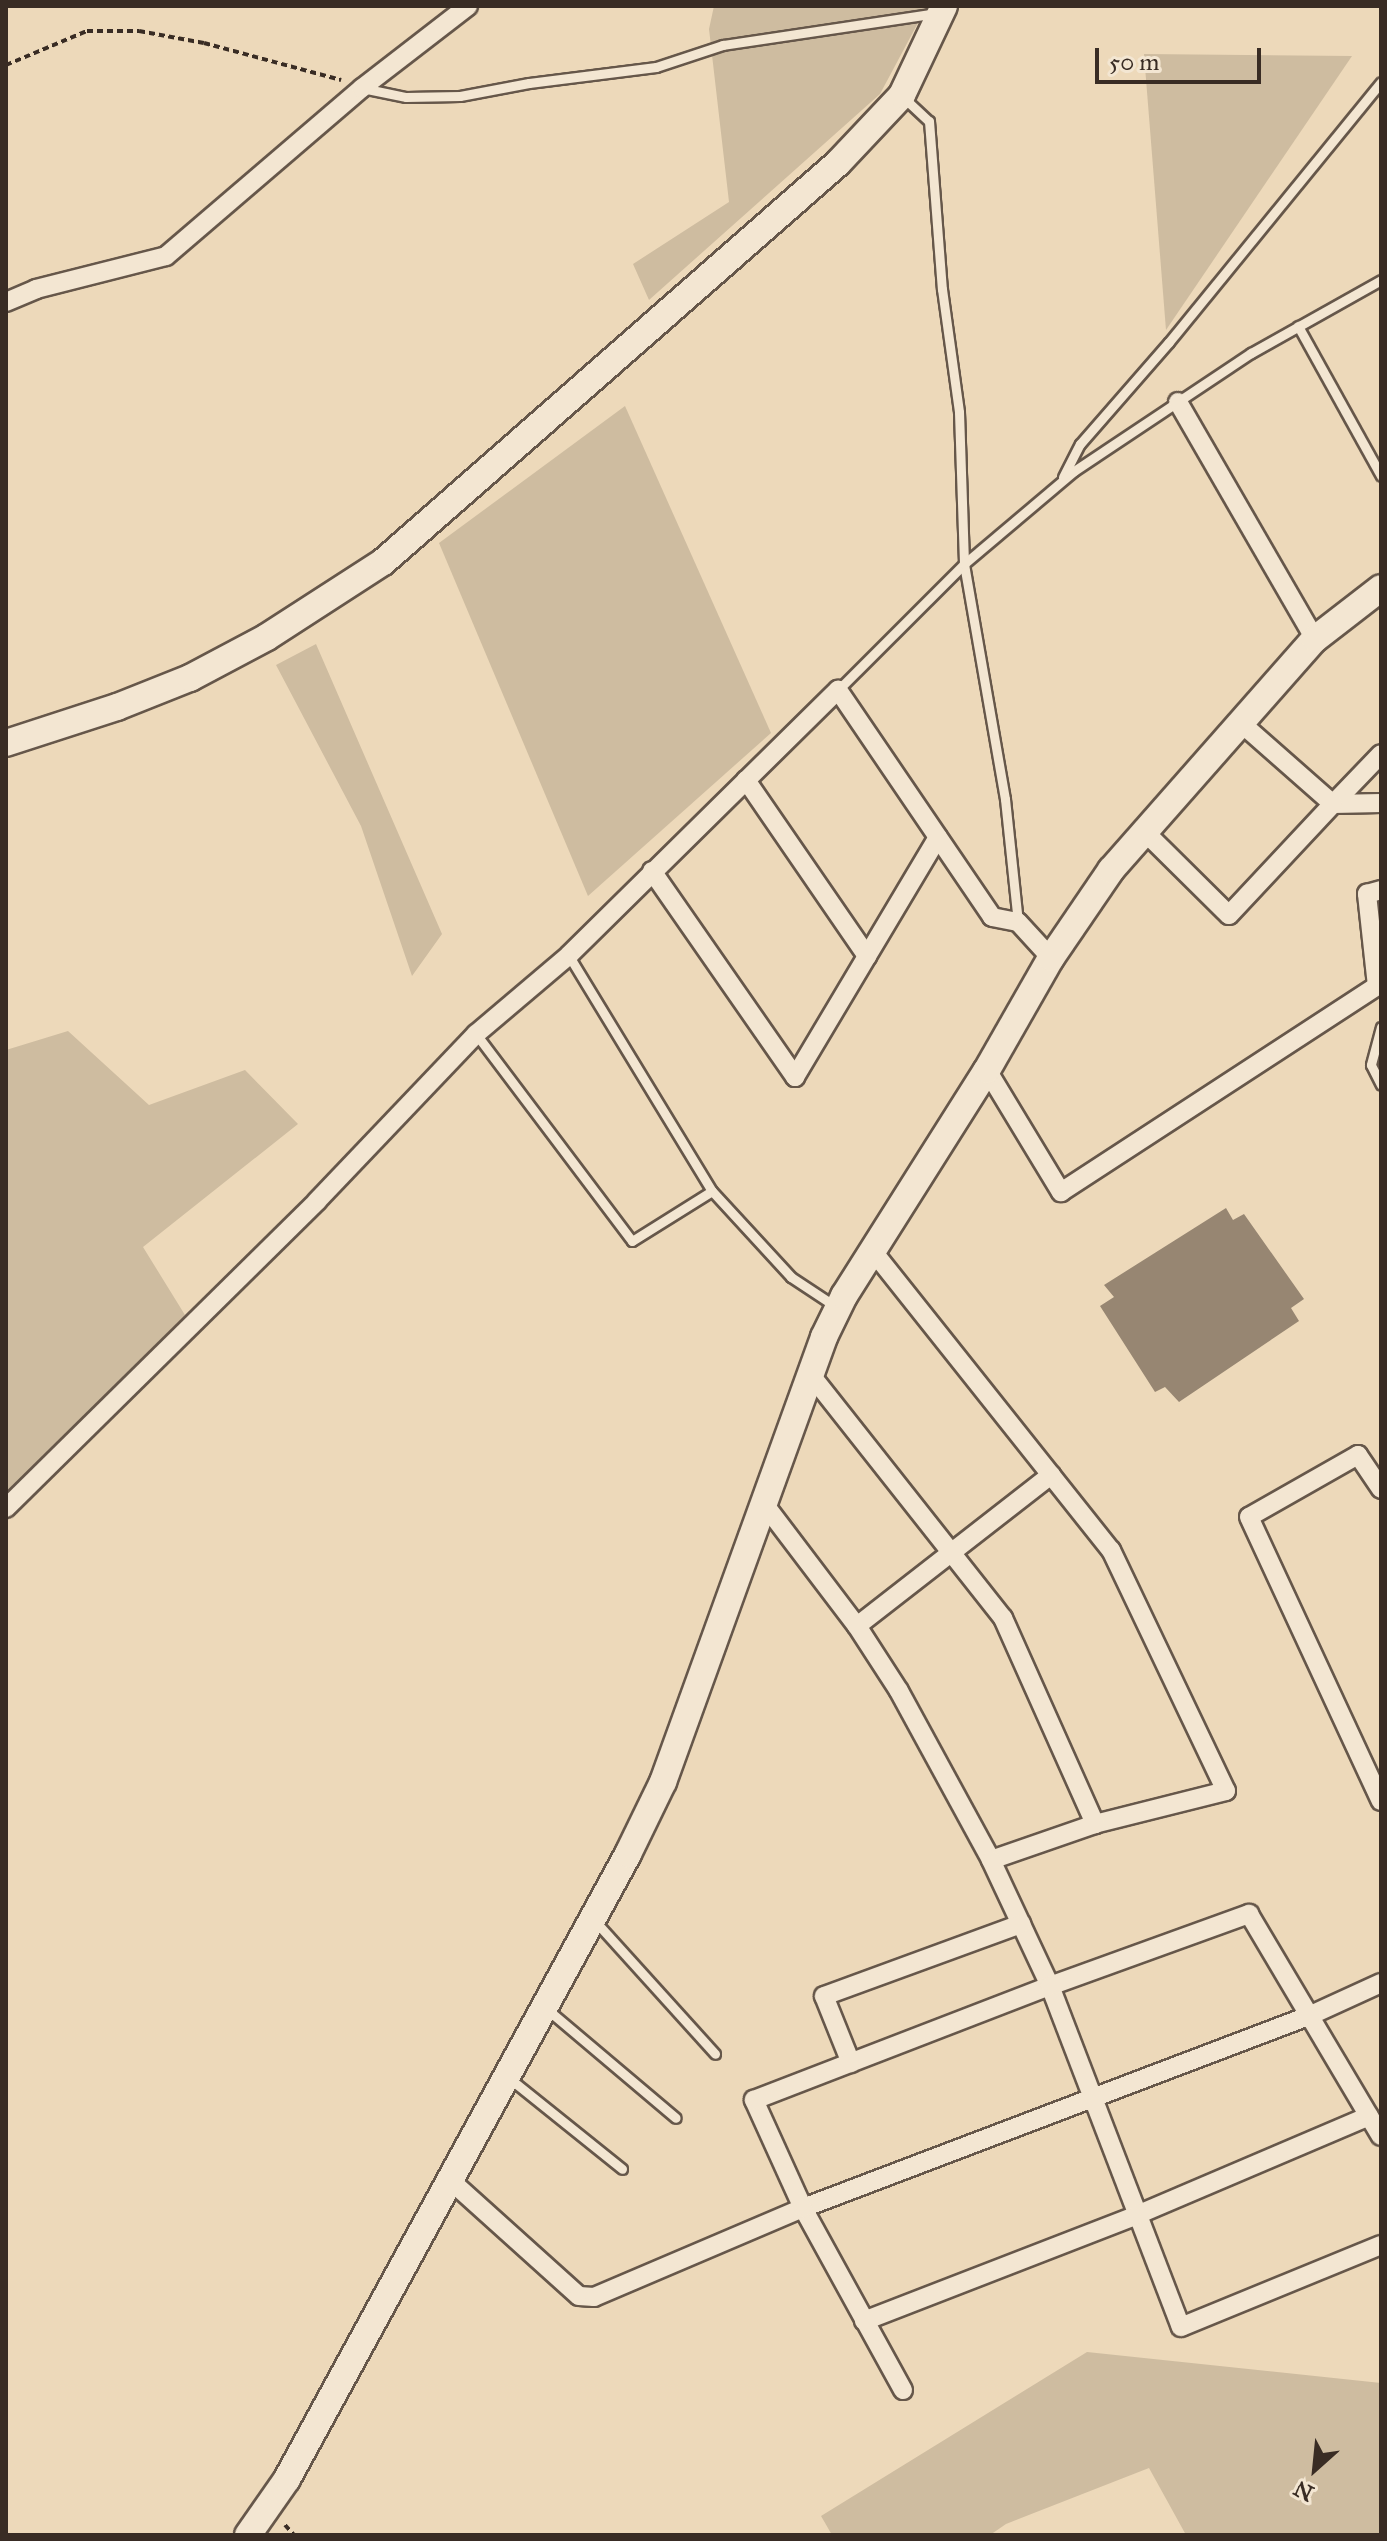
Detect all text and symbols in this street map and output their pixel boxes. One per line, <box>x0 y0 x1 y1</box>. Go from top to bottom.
scale bar <box>1099 32 1265 82</box>
text: 50 m <box>1109 47 1159 77</box>
north arrow <box>1275 2429 1355 2509</box>
text: N <box>1289 2475 1318 2507</box>

